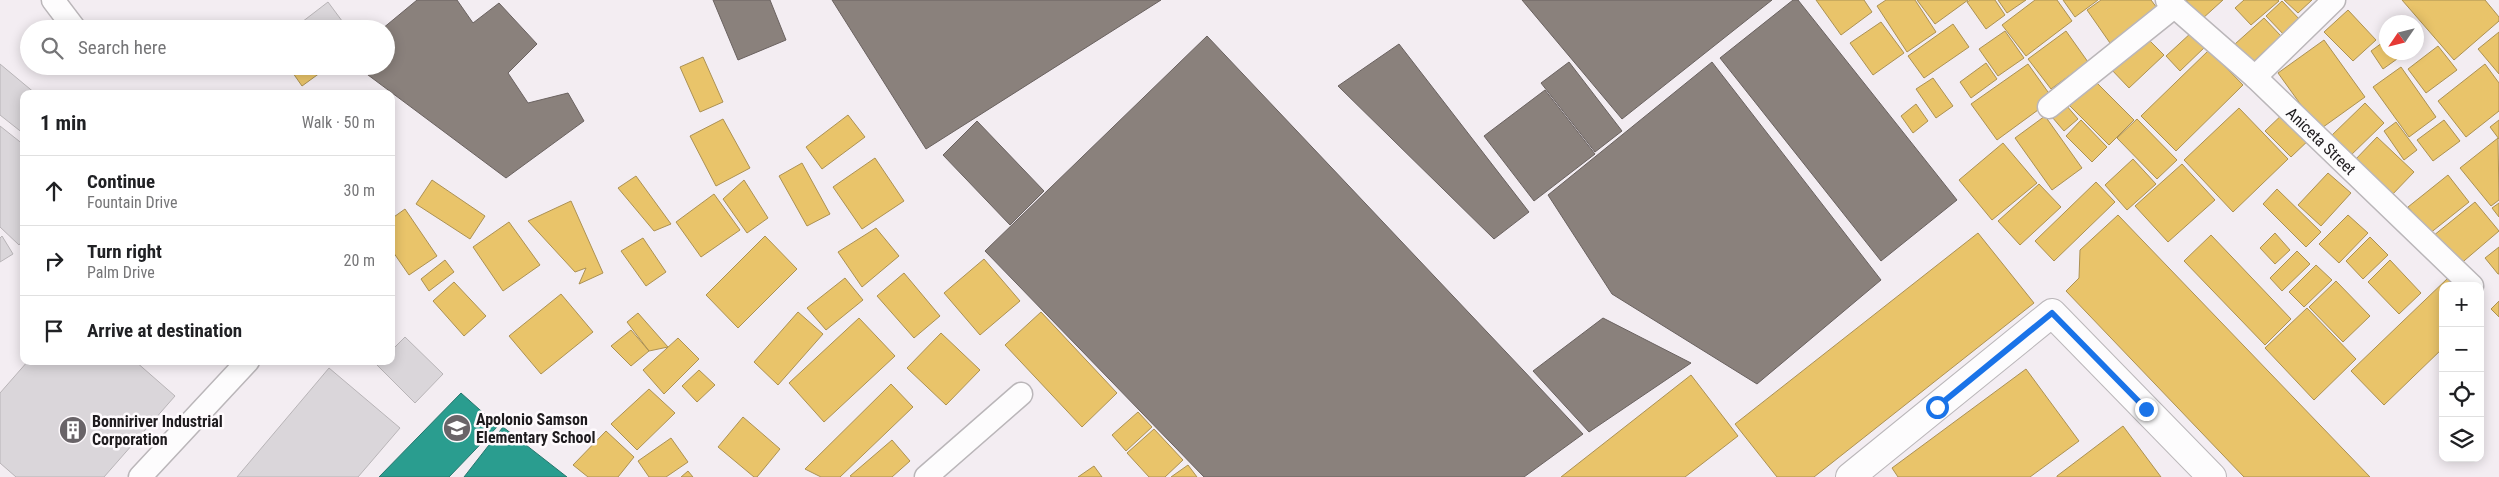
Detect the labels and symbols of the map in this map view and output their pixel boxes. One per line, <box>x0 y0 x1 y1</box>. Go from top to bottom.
north arrow <box>2379 15 2424 60</box>
street label: Aniceta Street <box>2282 103 2360 179</box>
route start <box>1926 396 1949 419</box>
route end <box>2135 398 2158 421</box>
place label: Apolonio Samson Elementary School <box>476 410 595 447</box>
place label: Bonniriver Industrial Corporation <box>92 412 223 449</box>
school or university icon: Apolonio Samson Elementary School <box>442 413 472 443</box>
building icon: Bonniriver Industrial Corporation <box>58 415 88 445</box>

